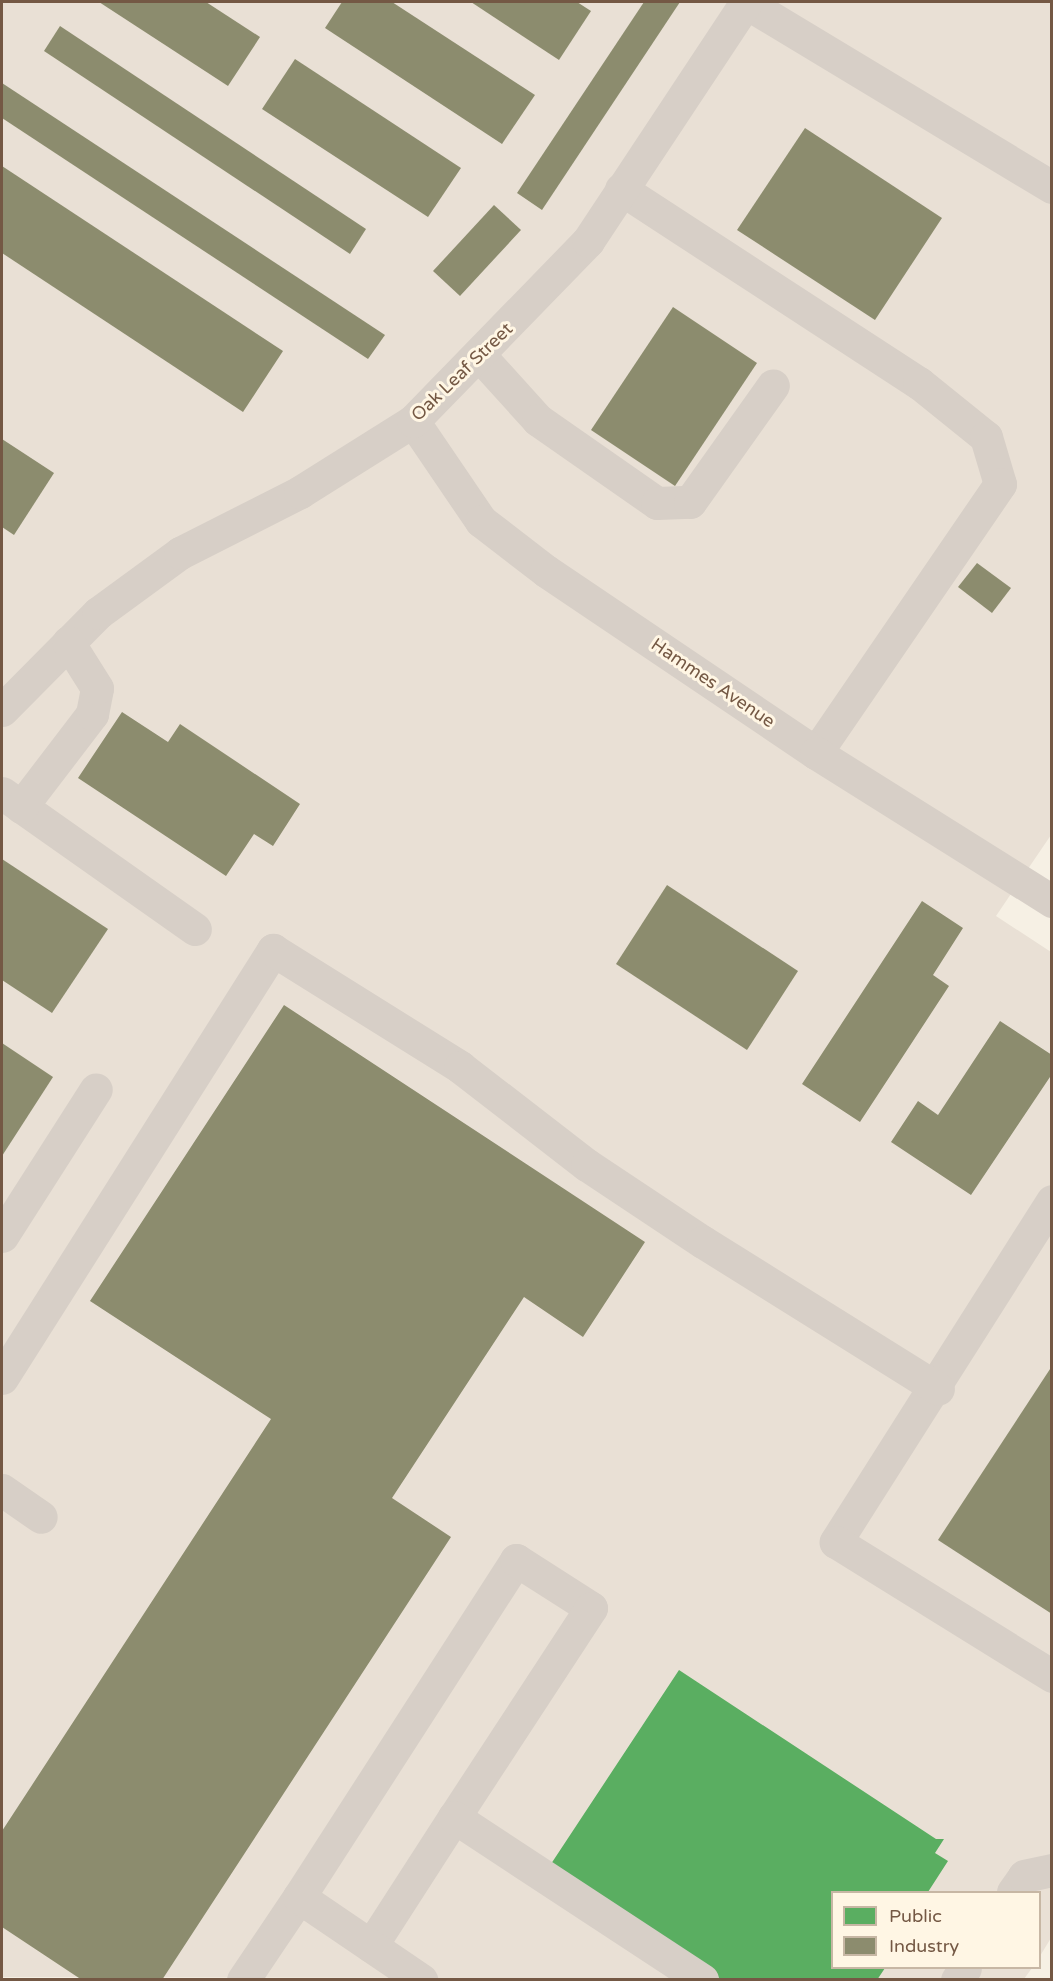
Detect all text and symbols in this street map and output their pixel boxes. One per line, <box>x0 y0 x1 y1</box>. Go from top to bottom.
street label: Oak Leaf Street <box>407 318 517 426</box>
street label: Hammes Avenue <box>647 634 779 732</box>
legend <box>831 1891 1041 1969</box>
text: Public <box>889 1905 942 1927</box>
text: Industry <box>889 1935 959 1957</box>

